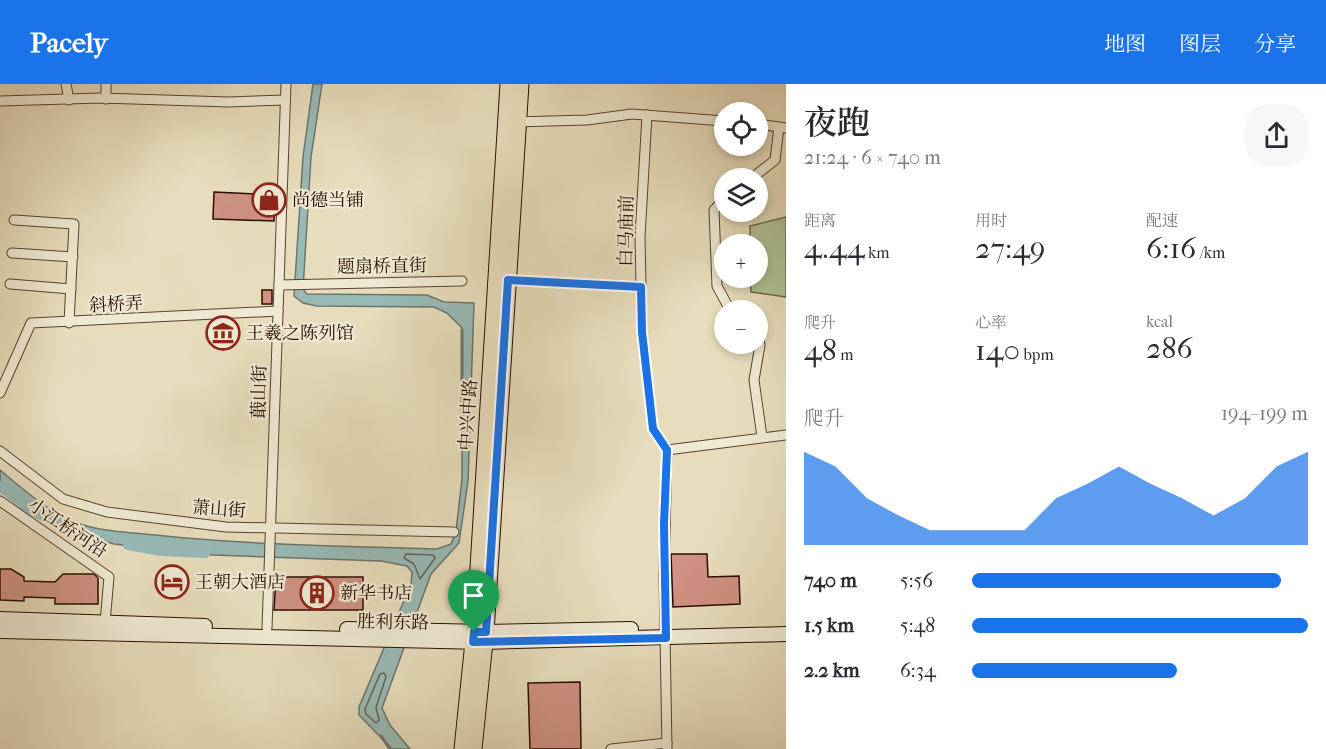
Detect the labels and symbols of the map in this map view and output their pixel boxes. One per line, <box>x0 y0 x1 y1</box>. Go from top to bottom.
shop icon: 尚德当铺 <box>251 182 287 218</box>
place label: 尚德当铺 <box>292 190 364 211</box>
street label: 白马庙前 <box>615 195 638 267</box>
street label: 题扇桥直街 <box>337 255 427 278</box>
street label: 斜桥弄 <box>89 293 144 316</box>
museum icon: 王羲之陈列馆 <box>205 315 241 351</box>
place label: 王羲之陈列馆 <box>246 323 354 344</box>
street label: 蕺山街 <box>249 365 270 419</box>
street label: 中兴中路 <box>456 378 481 452</box>
street label: 小江桥河沿 <box>25 495 111 562</box>
street label: 萧山街 <box>191 497 247 522</box>
hotel icon: 王朝大酒店 <box>154 564 190 600</box>
pin <box>448 570 499 632</box>
place label: 王朝大酒店 <box>195 572 285 593</box>
building icon: 新华书店 <box>299 575 335 611</box>
place label: 新华书店 <box>340 583 412 604</box>
street label: 胜利东路 <box>357 611 429 634</box>

